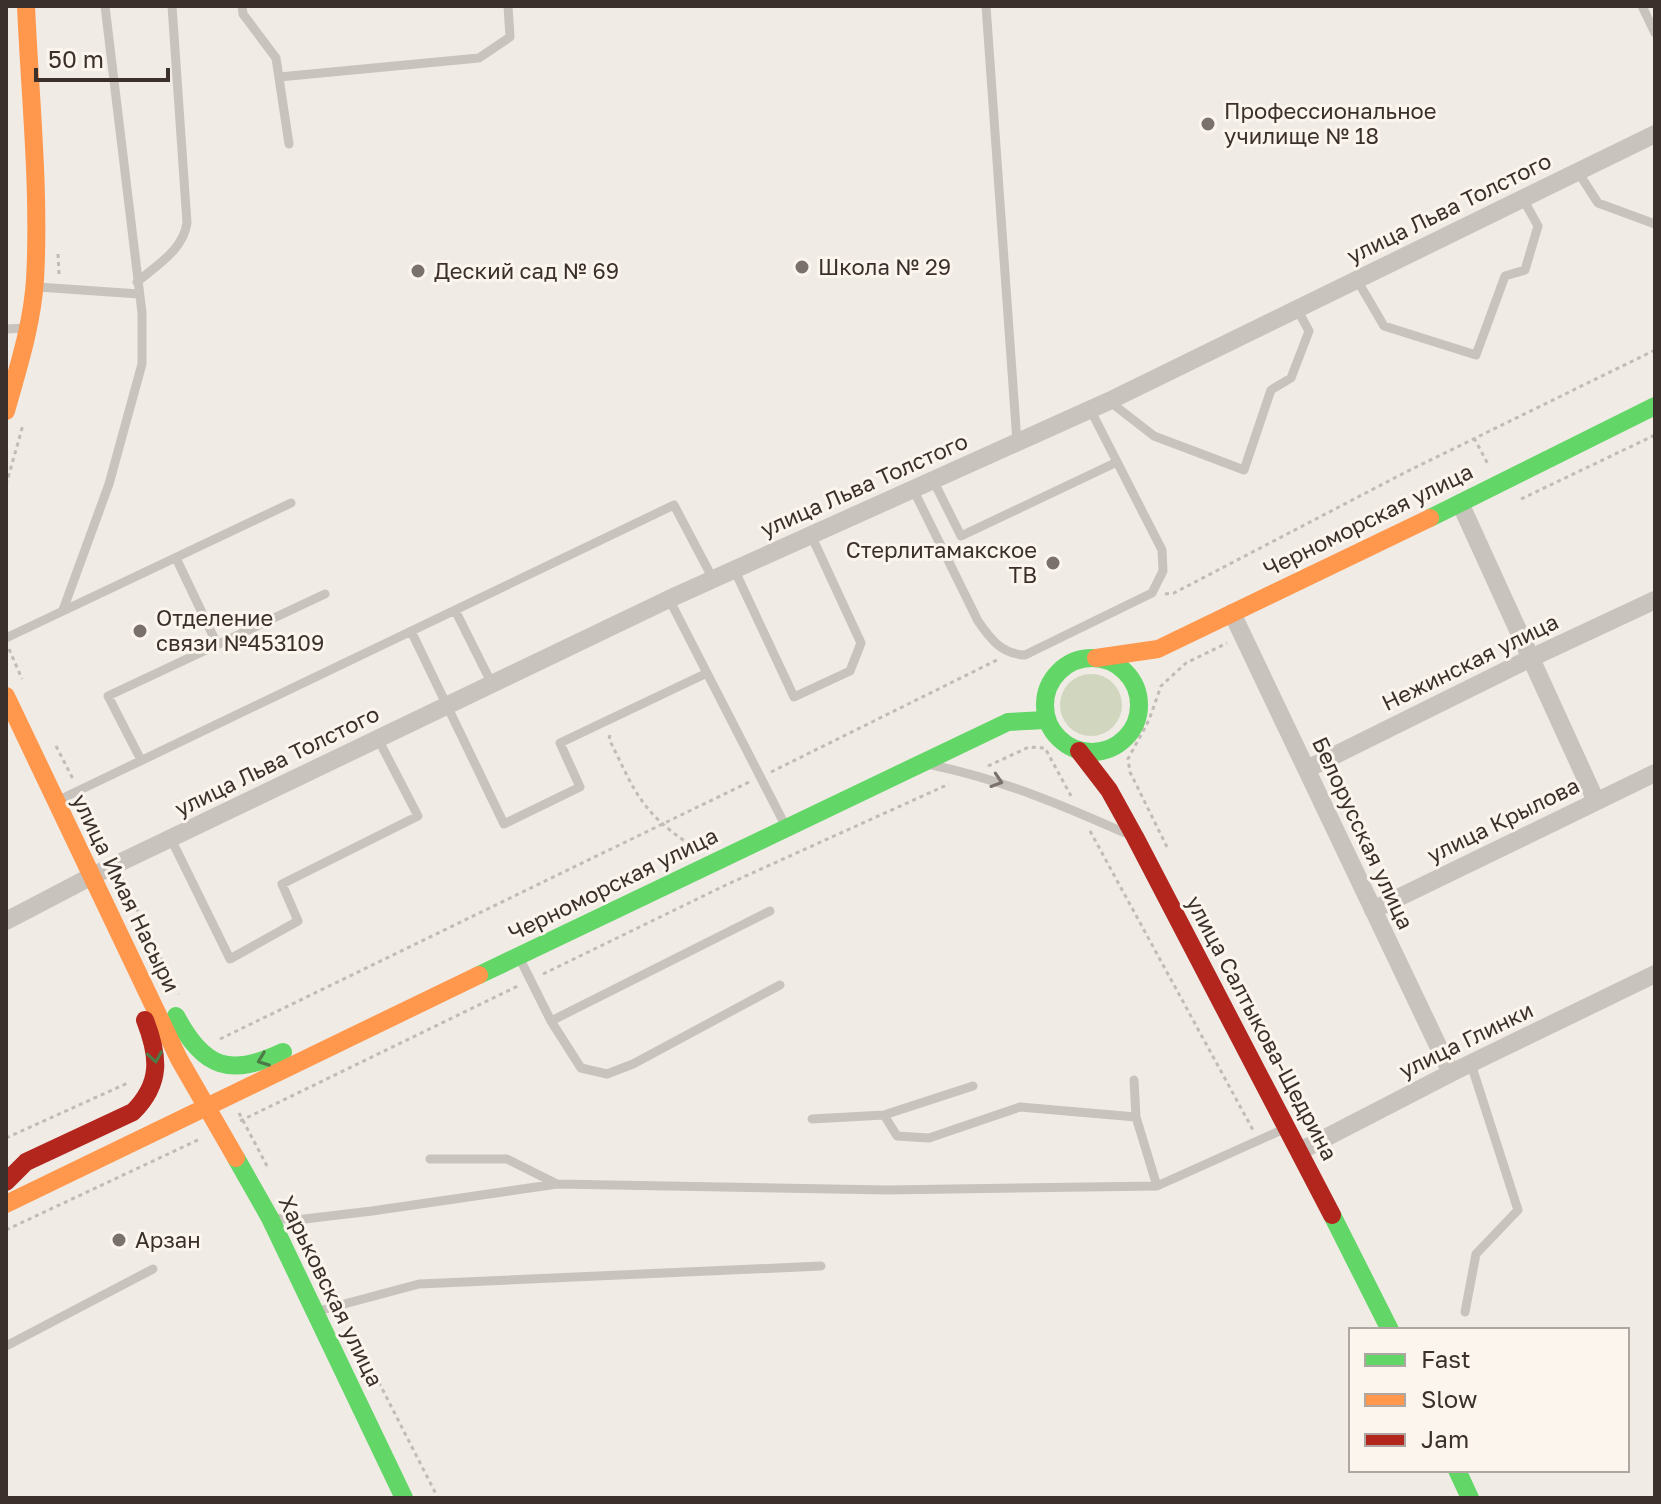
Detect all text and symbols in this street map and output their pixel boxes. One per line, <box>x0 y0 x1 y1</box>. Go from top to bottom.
scale bar <box>36 32 168 82</box>
text: 50 m <box>48 44 104 73</box>
place label: Профессиональное училище № 18 <box>1224 97 1437 149</box>
marker: Профессиональное училище № 18 <box>1199 115 1217 133</box>
street label: улица Льва Толстого <box>1342 146 1555 269</box>
place label: Школа № 29 <box>818 253 951 280</box>
place label: Деский сад № 69 <box>434 257 619 284</box>
marker: Школа № 29 <box>793 258 811 276</box>
marker: Деский сад № 69 <box>409 262 427 280</box>
street label: улица Льва Толстого <box>756 427 972 542</box>
street label: Черноморская улица <box>1259 457 1477 582</box>
place label: Стерлитамакское ТВ <box>846 536 1037 588</box>
marker: Стерлитамакское ТВ <box>1044 554 1062 572</box>
place label: Отделение связи №453109 <box>156 604 324 656</box>
street label: Нежинская улица <box>1377 607 1562 716</box>
marker: Отделение связи №453109 <box>131 622 149 640</box>
street label: улица Льва Толстого <box>170 699 383 822</box>
street label: Белорусская улица <box>1307 732 1420 933</box>
street label: улица Крылова <box>1422 771 1583 868</box>
one-way arrow <box>989 772 1003 788</box>
street label: улица Имая Насыри <box>67 789 186 996</box>
street label: Черноморская улица <box>504 821 722 946</box>
street label: улица Салтыкова-Щедрина <box>1181 891 1344 1165</box>
street label: улица Глинки <box>1394 995 1537 1084</box>
one-way arrow <box>146 1050 163 1063</box>
one-way arrow <box>257 1050 271 1067</box>
street label: Харьковская улица <box>274 1191 389 1391</box>
place label: Арзан <box>135 1226 201 1253</box>
marker: Арзан <box>110 1231 128 1249</box>
legend <box>1349 1328 1629 1472</box>
text: Fast <box>1421 1344 1471 1373</box>
text: Slow <box>1421 1384 1477 1413</box>
text: Jam <box>1421 1424 1469 1453</box>

